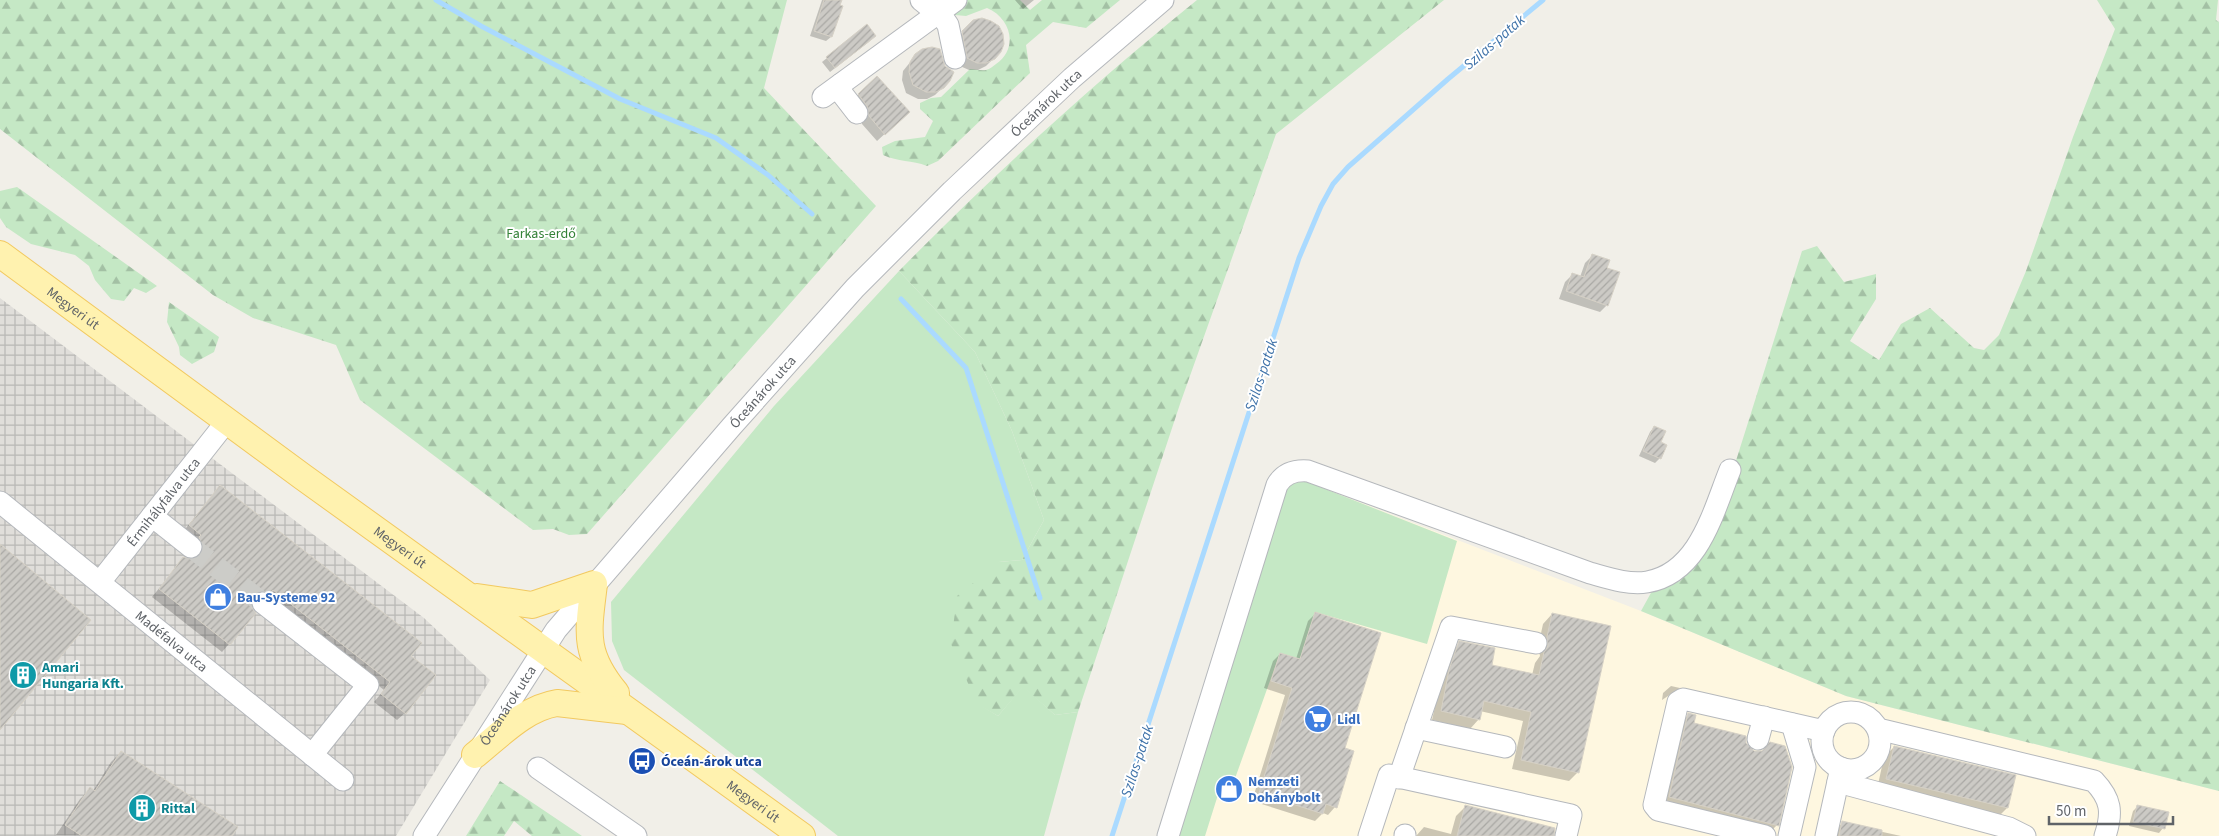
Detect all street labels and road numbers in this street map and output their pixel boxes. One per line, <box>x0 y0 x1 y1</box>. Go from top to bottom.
street label: Óceánárok utca <box>1006 65 1087 142</box>
street label: Megyeri út <box>42 283 103 335</box>
street label: Óceánárok utca <box>725 352 801 433</box>
street label: Érmihályfalva utca <box>123 454 205 551</box>
street label: Megyeri út <box>369 522 431 574</box>
street label: Madéfalva utca <box>131 606 212 677</box>
street label: Óceánárok utca <box>475 662 542 750</box>
street label: Megyeri út <box>722 776 784 828</box>

